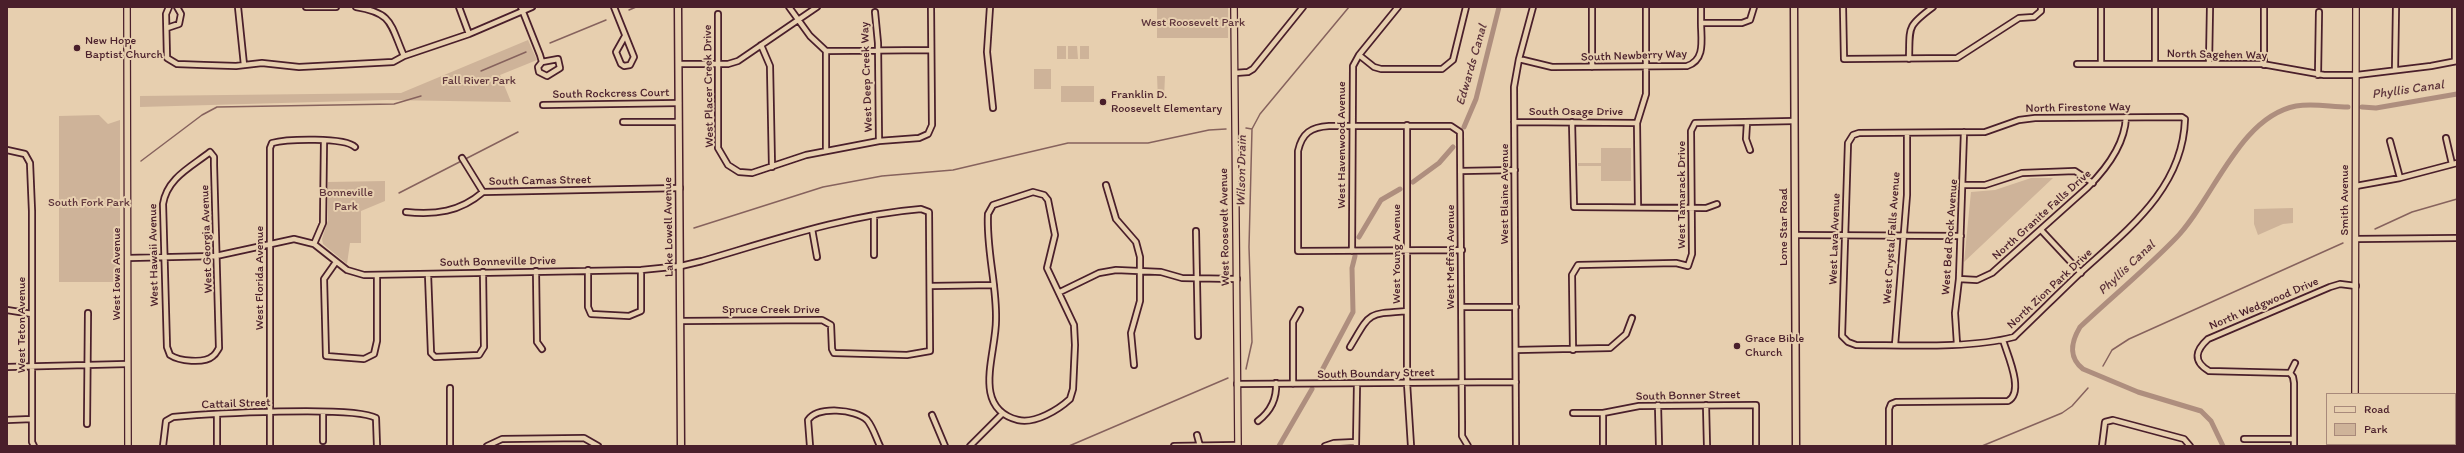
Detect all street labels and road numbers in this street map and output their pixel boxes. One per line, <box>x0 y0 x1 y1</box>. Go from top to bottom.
street label: West Deep Creek Way <box>858 21 876 133</box>
street label: West Placer Creek Drive <box>701 24 717 148</box>
street label: South Newberry Way <box>1581 47 1687 65</box>
street label: North Sagehen Way <box>2167 47 2267 63</box>
street label: West Havenwood Avenue <box>1335 81 1349 209</box>
street label: South Rockcress Court <box>552 86 670 102</box>
street label: North Firestone Way <box>2025 100 2131 116</box>
street label: South Osage Drive <box>1529 105 1623 119</box>
street label: West Tamarack Drive <box>1675 141 1689 249</box>
street label: West Blaine Avenue <box>1498 144 1512 244</box>
street label: Smith Avenue <box>2338 164 2352 236</box>
street label: North Granite Falls Drive <box>1990 167 2094 263</box>
street label: West Roosevelt Avenue <box>1217 168 1233 286</box>
street label: West Crystal Falls Avenue <box>1880 171 1904 305</box>
street label: South Camas Street <box>489 173 591 189</box>
street label: Lake Lowell Avenue <box>661 177 677 277</box>
street label: West Bed Rock Avenue <box>1939 179 1961 295</box>
street label: West Georgia Avenue <box>198 184 216 294</box>
street label: Lone Star Road <box>1777 188 1791 266</box>
street label: West Lava Avenue <box>1826 193 1844 285</box>
street label: West Hawaii Avenue <box>146 203 162 307</box>
street label: West Young Avenue <box>1390 204 1404 304</box>
street label: West Meffan Avenue <box>1444 205 1458 309</box>
street label: West Florida Avenue <box>253 226 267 330</box>
street label: West Iowa Avenue <box>110 227 124 321</box>
street label: North Zion Park Drive <box>2004 246 2096 332</box>
street label: South Bonneville Drive <box>440 254 556 270</box>
street label: North Wedgwood Drive <box>2207 274 2321 334</box>
street label: West Teton Avenue <box>15 277 29 373</box>
street label: Spruce Creek Drive <box>722 303 820 317</box>
street label: South Boundary Street <box>1317 366 1435 382</box>
street label: South Bonner Street <box>1636 388 1740 404</box>
street label: Cattail Street <box>201 396 271 412</box>

